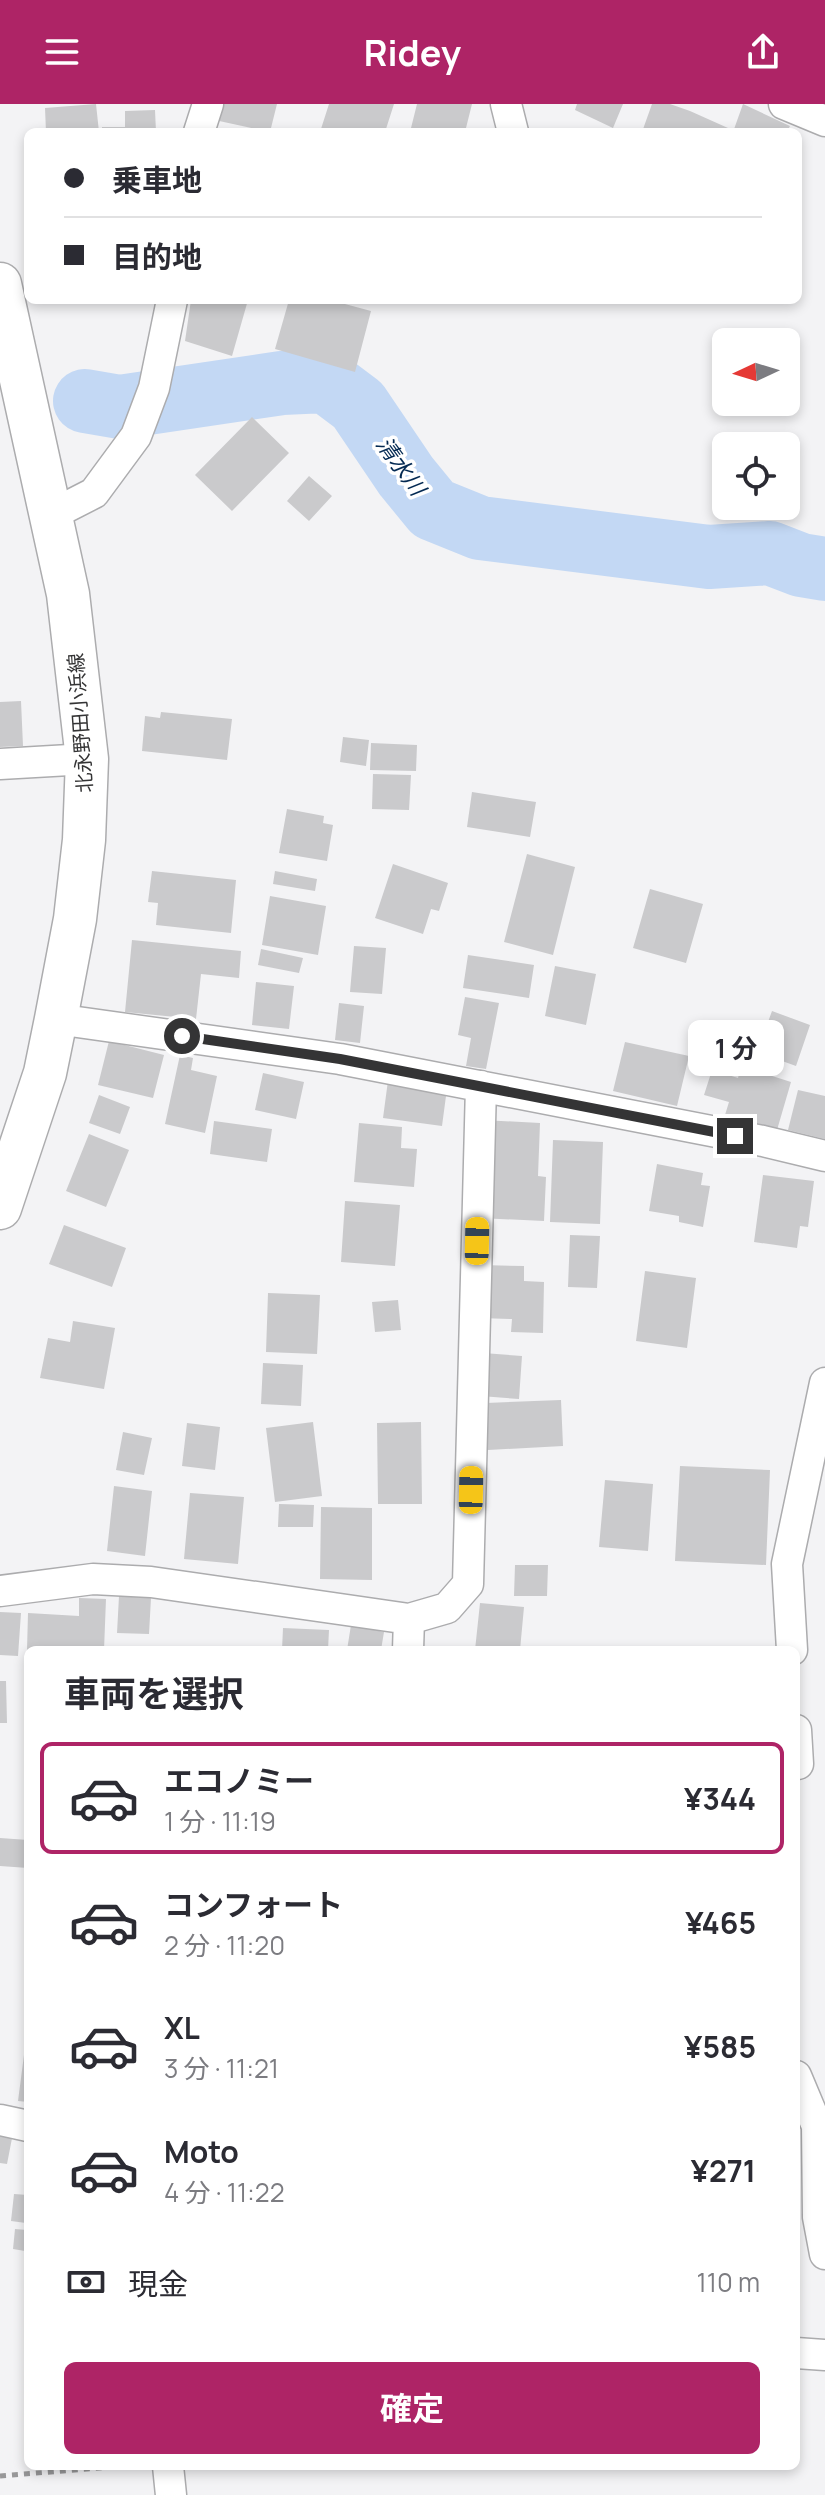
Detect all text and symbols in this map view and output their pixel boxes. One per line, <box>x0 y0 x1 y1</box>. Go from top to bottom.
text: Ridey <box>364 28 461 77</box>
icon: menu <box>40 30 84 74</box>
icon: share <box>741 30 785 74</box>
text: 乗車地 <box>112 159 202 200</box>
text: 目的地 <box>112 236 202 277</box>
north arrow <box>712 328 800 416</box>
map controls <box>712 328 800 520</box>
water label: 清水川 <box>369 430 434 503</box>
button: locate <box>712 432 800 520</box>
street label: 北永野田小浜線 <box>62 652 98 794</box>
route start <box>164 1018 200 1054</box>
callout: 1 分 <box>687 1020 783 1076</box>
text: 1 分 <box>715 1030 757 1066</box>
route end <box>717 1118 753 1154</box>
car <box>465 1217 489 1265</box>
car <box>459 1466 483 1514</box>
text: 車両を選択 <box>64 1669 244 1718</box>
text: エコノミー <box>164 1760 314 1801</box>
icon: car <box>68 1762 140 1834</box>
text: ¥344 <box>684 1778 756 1819</box>
text: 1 分 · 11:19 <box>164 1803 276 1839</box>
text: コンフォート <box>164 1884 343 1925</box>
icon: car <box>68 1886 140 1958</box>
text: ¥465 <box>685 1902 756 1943</box>
text: 2 分 · 11:20 <box>164 1927 285 1963</box>
text: XL <box>164 2007 200 2048</box>
icon: car <box>68 2010 140 2082</box>
text: ¥585 <box>684 2026 756 2067</box>
text: 3 分 · 11:21 <box>164 2050 279 2086</box>
text: Moto <box>164 2131 239 2172</box>
icon: car <box>68 2134 140 2206</box>
text: ¥271 <box>691 2150 756 2191</box>
text: 4 分 · 11:22 <box>164 2174 285 2210</box>
icon: cash <box>64 2260 108 2304</box>
text: 現金 <box>128 2263 188 2304</box>
text: 110 m <box>697 2264 760 2300</box>
button: 確定 <box>64 2362 760 2454</box>

